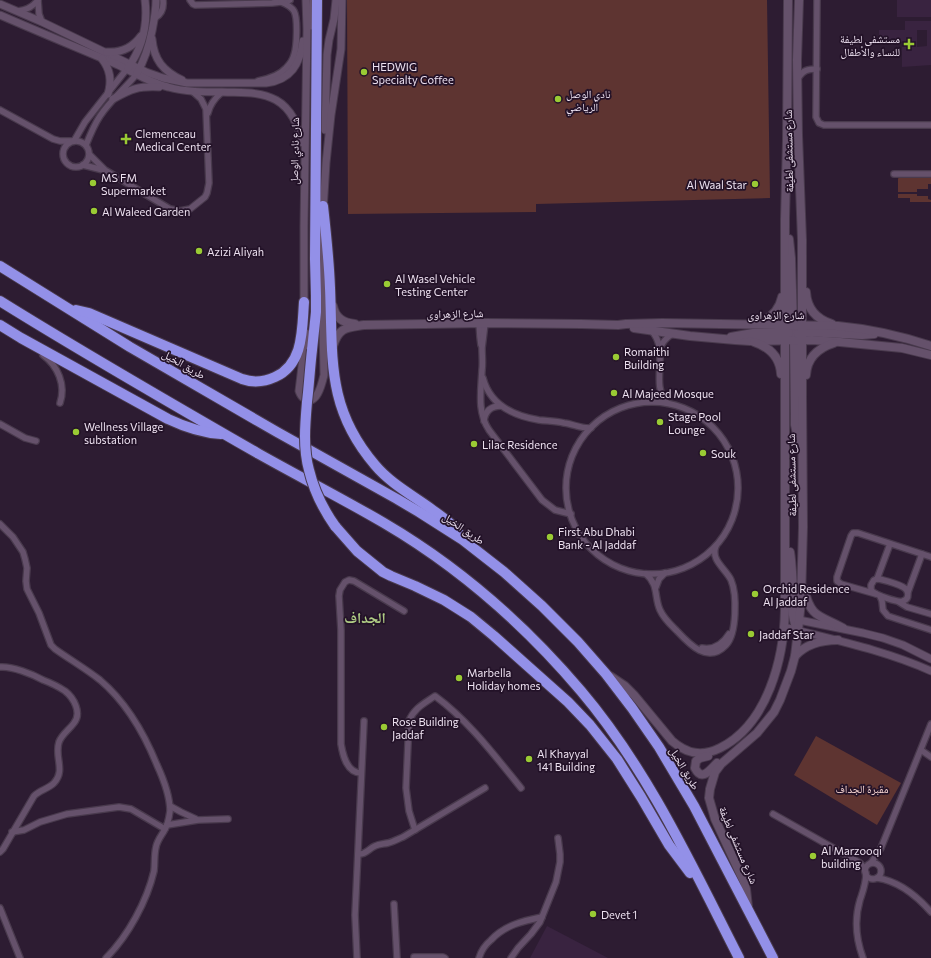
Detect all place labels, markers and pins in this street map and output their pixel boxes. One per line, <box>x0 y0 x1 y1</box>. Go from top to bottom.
place label: مستشفى لطيفة للنساء والأطفال <box>840 32 900 59</box>
marker: مستشفى لطيفة للنساء والأطفال <box>903 38 915 50</box>
place label: HEDWIG Specialty Coffee <box>372 60 454 86</box>
marker: HEDWIG Specialty Coffee <box>359 67 369 77</box>
place label: نادي الوصل الرياضي <box>566 87 611 115</box>
marker: نادي الوصل الرياضي <box>553 94 563 104</box>
place label: Clemenceau Medical Center <box>135 127 211 153</box>
marker: Clemenceau Medical Center <box>120 133 132 145</box>
place label: MS FM Supermarket <box>101 171 166 197</box>
marker: MS FM Supermarket <box>88 178 98 188</box>
place label: Al Waal Star <box>686 178 748 191</box>
marker: Al Waal Star <box>750 179 760 189</box>
place label: Al Waleed Garden <box>102 205 190 218</box>
marker: Al Waleed Garden <box>89 206 99 216</box>
place label: Azizi Aliyah <box>207 245 264 258</box>
marker: Azizi Aliyah <box>194 246 204 256</box>
place label: Al Wasel Vehicle Testing Center <box>395 272 476 298</box>
marker: Al Wasel Vehicle Testing Center <box>382 279 392 289</box>
place label: Romaithi Building <box>624 345 670 371</box>
marker: Romaithi Building <box>611 352 621 362</box>
place label: Al Majeed Mosque <box>622 387 714 400</box>
marker: Al Majeed Mosque <box>609 388 619 398</box>
place label: Stage Pool Lounge <box>668 410 721 436</box>
marker: Stage Pool Lounge <box>655 417 665 427</box>
place label: Wellness Village substation <box>84 420 164 446</box>
marker: Wellness Village substation <box>71 427 81 437</box>
place label: Lilac Residence <box>482 438 558 451</box>
marker: Lilac Residence <box>469 439 479 449</box>
place label: Souk <box>711 447 736 460</box>
marker: Souk <box>698 448 708 458</box>
place label: First Abu Dhabi Bank - Al Jaddaf <box>558 525 637 552</box>
marker: First Abu Dhabi Bank - Al Jaddaf <box>545 532 555 542</box>
place label: Orchid Residence Al Jaddaf <box>763 582 850 609</box>
marker: Orchid Residence Al Jaddaf <box>750 589 760 599</box>
place label: Jaddaf Star <box>759 628 814 642</box>
marker: Jaddaf Star <box>746 629 756 639</box>
place label: Marbella Holiday homes <box>467 666 541 692</box>
marker: Marbella Holiday homes <box>454 673 464 683</box>
place label: Rose Building Jaddaf <box>392 715 459 742</box>
marker: Rose Building Jaddaf <box>379 722 389 732</box>
place label: Al Khayyal 141 Building <box>537 747 595 773</box>
marker: Al Khayyal 141 Building <box>524 754 534 764</box>
place label: Al Marzooqi building <box>821 844 882 870</box>
marker: Al Marzooqi building <box>808 851 818 861</box>
place label: Devet 1 <box>601 908 637 921</box>
marker: Devet 1 <box>588 909 598 919</box>

